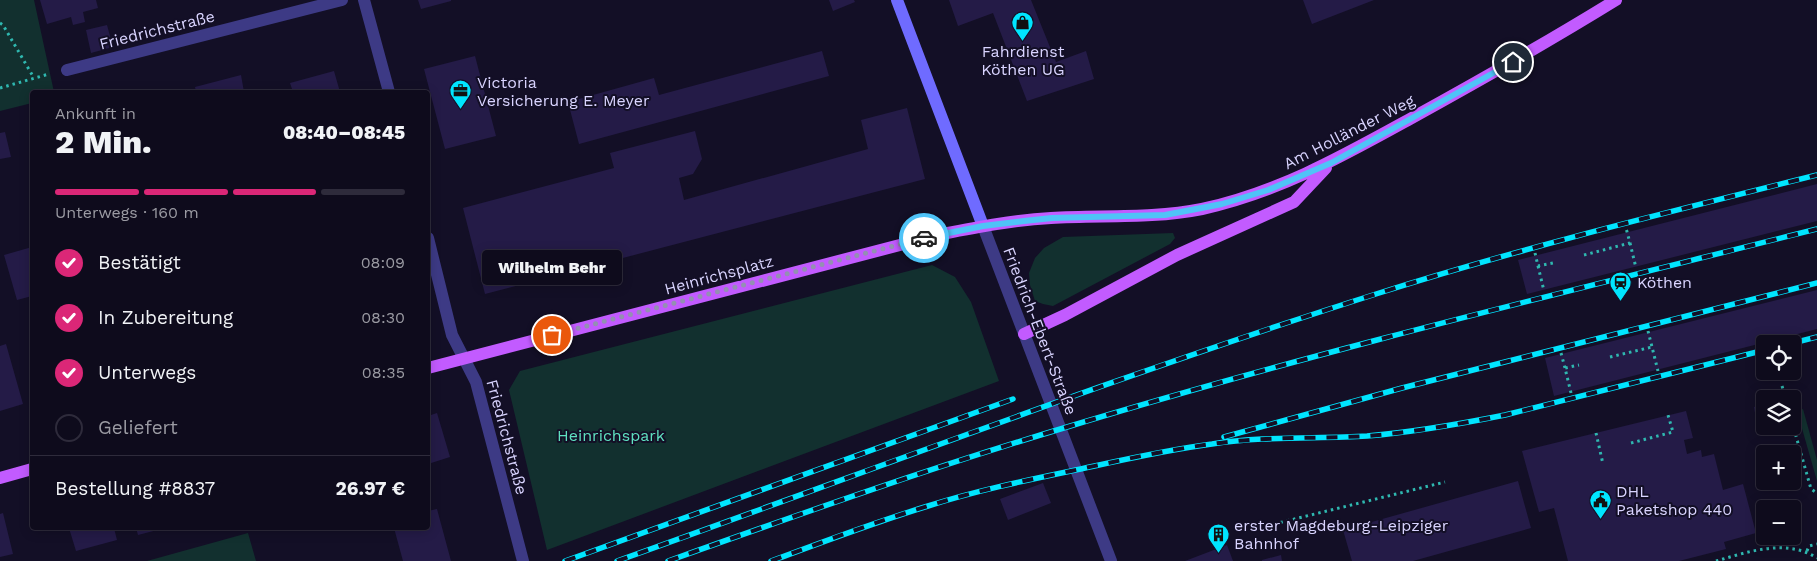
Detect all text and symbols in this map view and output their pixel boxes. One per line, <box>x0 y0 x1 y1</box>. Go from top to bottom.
street label: Friedrichstraße <box>97 6 217 54</box>
shop icon: Fahrdienst Köthen UG <box>1011 10 1035 41</box>
pin <box>1492 41 1534 83</box>
place label: Fahrdienst Köthen UG <box>981 42 1065 79</box>
icon: home <box>1499 48 1527 76</box>
place label: Victoria Versicherung E. Meyer <box>477 73 650 110</box>
office icon: Victoria Versicherung E. Meyer <box>449 79 473 110</box>
street label: Am Holländer Weg <box>1280 91 1418 173</box>
text: Ankunft in <box>55 104 136 123</box>
text: 08:40–08:45 <box>283 121 405 144</box>
text: 2 Min. <box>55 123 152 161</box>
text: Unterwegs · 160 m <box>55 203 199 222</box>
courier <box>899 213 949 263</box>
icon: car <box>910 224 938 252</box>
street label: Friedrich-Ebert-Straße <box>999 244 1081 418</box>
icon: check <box>55 249 83 277</box>
callout: Wilhelm Behr <box>482 250 622 285</box>
text: Bestätigt <box>98 251 181 274</box>
street label: Heinrichsplatz <box>662 251 776 299</box>
text: 08:09 <box>361 253 405 272</box>
text: Wilhelm Behr <box>498 258 606 277</box>
station icon: Köthen <box>1609 270 1633 301</box>
place label: Köthen <box>1637 273 1692 292</box>
icon: check <box>55 304 83 332</box>
text: In Zubereitung <box>98 306 233 329</box>
text: 08:30 <box>361 308 405 327</box>
pin <box>531 314 573 356</box>
icon: bag <box>538 321 566 349</box>
map controls <box>1756 335 1801 545</box>
button: locate <box>1756 335 1801 380</box>
icon: check <box>55 359 83 387</box>
text: Unterwegs <box>98 361 196 384</box>
text: 08:35 <box>362 363 405 382</box>
street label: Friedrichstraße <box>483 377 531 497</box>
button: layers <box>1756 390 1801 435</box>
text: Geliefert <box>98 416 178 439</box>
park label: Heinrichspark <box>557 426 665 445</box>
button: + <box>1756 445 1801 490</box>
text: Bestellung #8837 <box>55 477 215 500</box>
text: 26.97 € <box>335 477 405 500</box>
place label: DHL Paketshop 440 <box>1616 482 1732 519</box>
public building icon: DHL Paketshop 440 <box>1588 488 1612 519</box>
button: − <box>1756 500 1801 545</box>
place label: erster Magdeburg-Leipziger Bahnhof <box>1234 516 1449 553</box>
building icon: erster Magdeburg-Leipziger Bahnhof <box>1206 522 1230 553</box>

